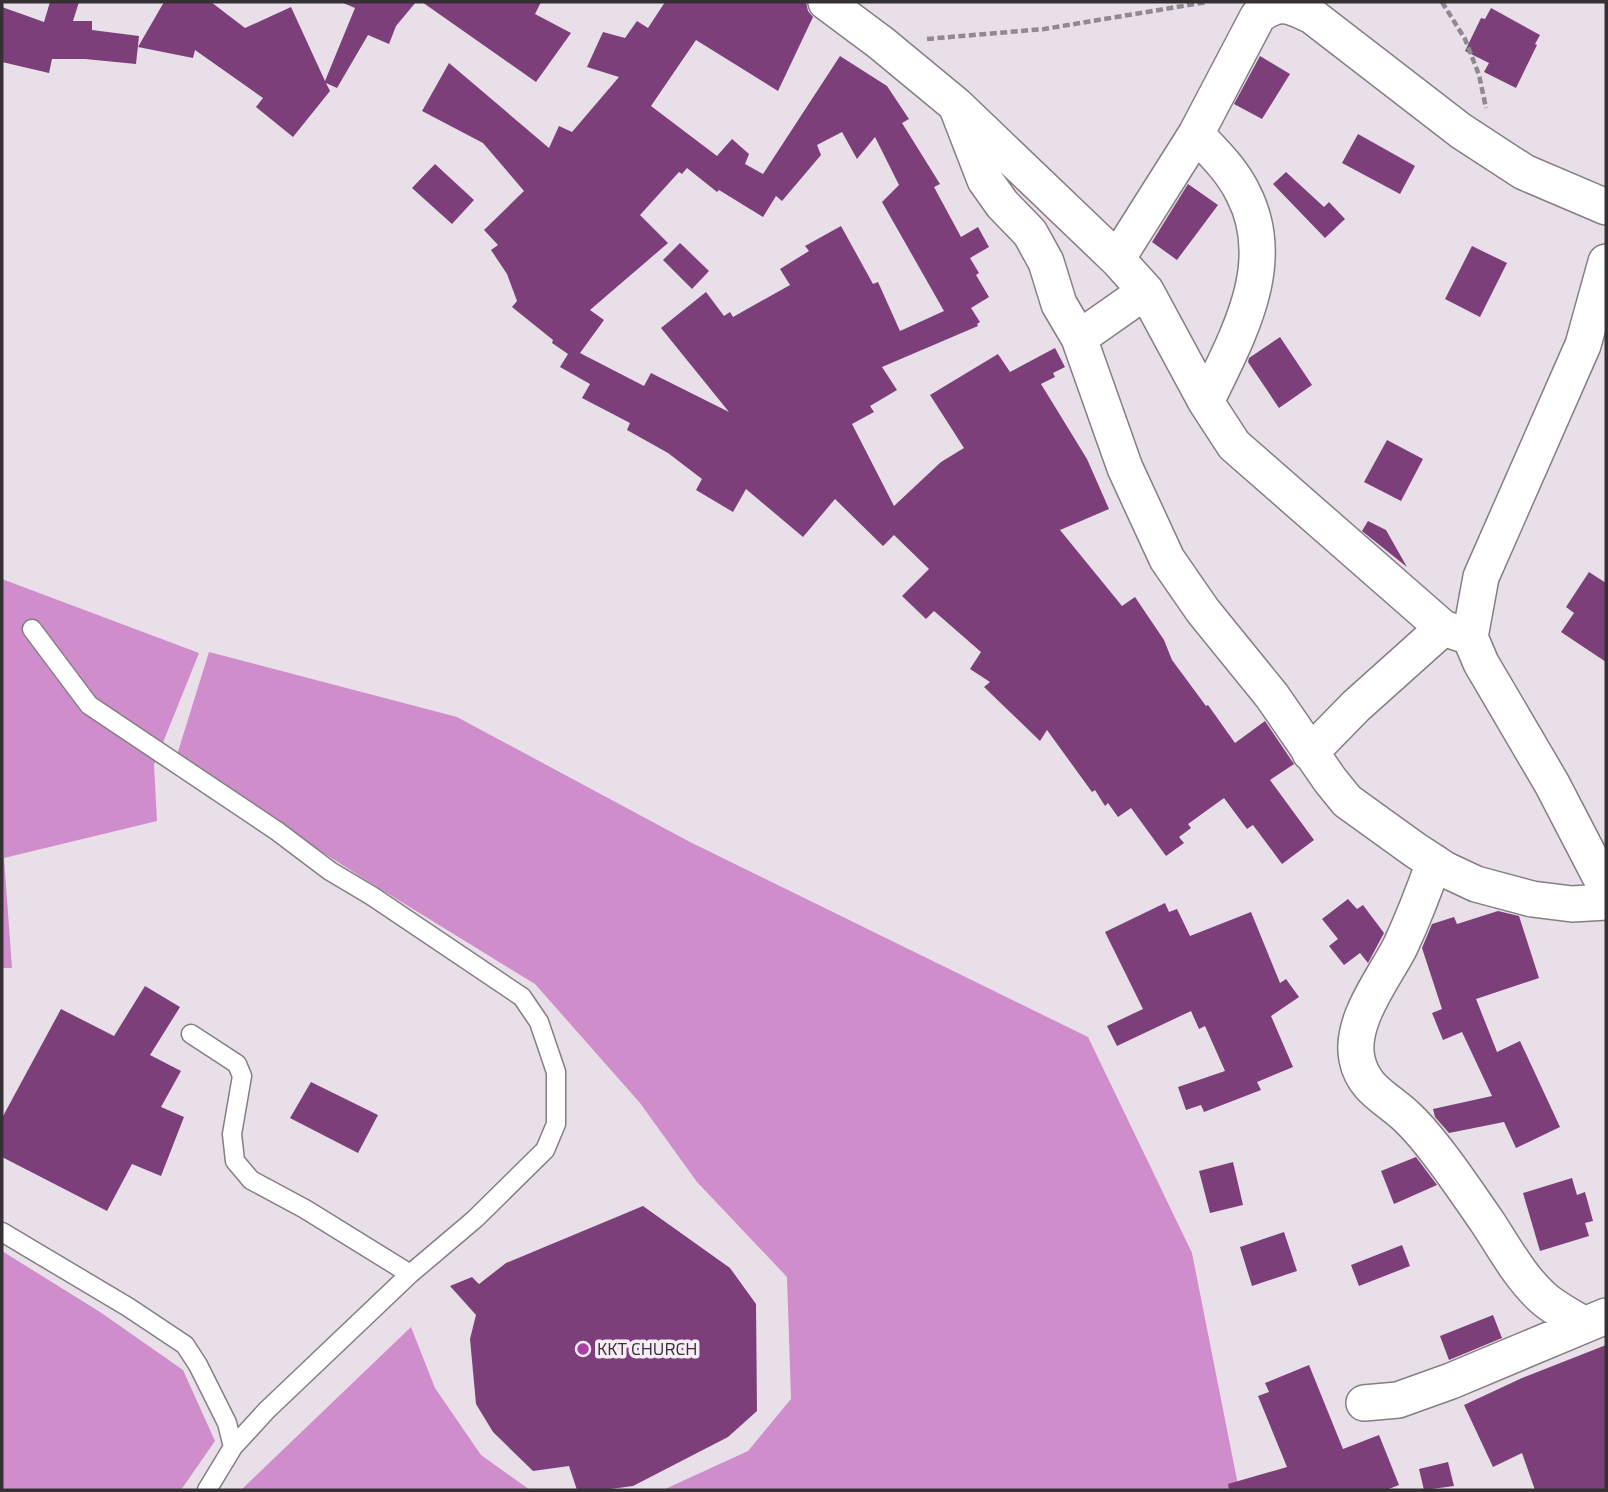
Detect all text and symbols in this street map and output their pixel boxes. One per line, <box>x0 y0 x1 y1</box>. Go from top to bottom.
place label: KKT CHURCH <box>597 1335 697 1362</box>
marker: KKT CHURCH <box>575 1341 591 1357</box>

